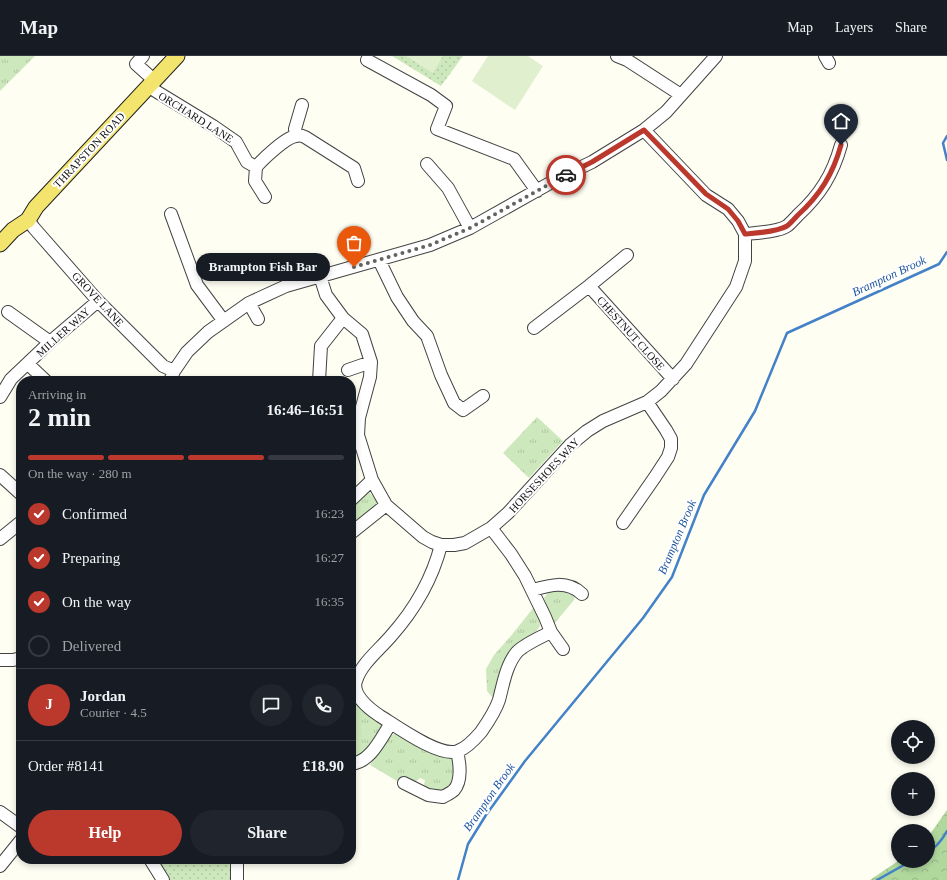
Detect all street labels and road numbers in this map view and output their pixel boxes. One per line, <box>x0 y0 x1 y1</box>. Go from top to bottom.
street label: ORCHARD LANE <box>156 89 236 145</box>
street label: THRAPSTON ROAD <box>51 110 127 190</box>
street label: GROVE LANE <box>70 269 126 329</box>
street label: CHESTNUT CLOSE <box>595 294 667 372</box>
street label: MILLER WAY <box>34 305 92 359</box>
street label: HORSESHOES WAY <box>506 435 582 515</box>

